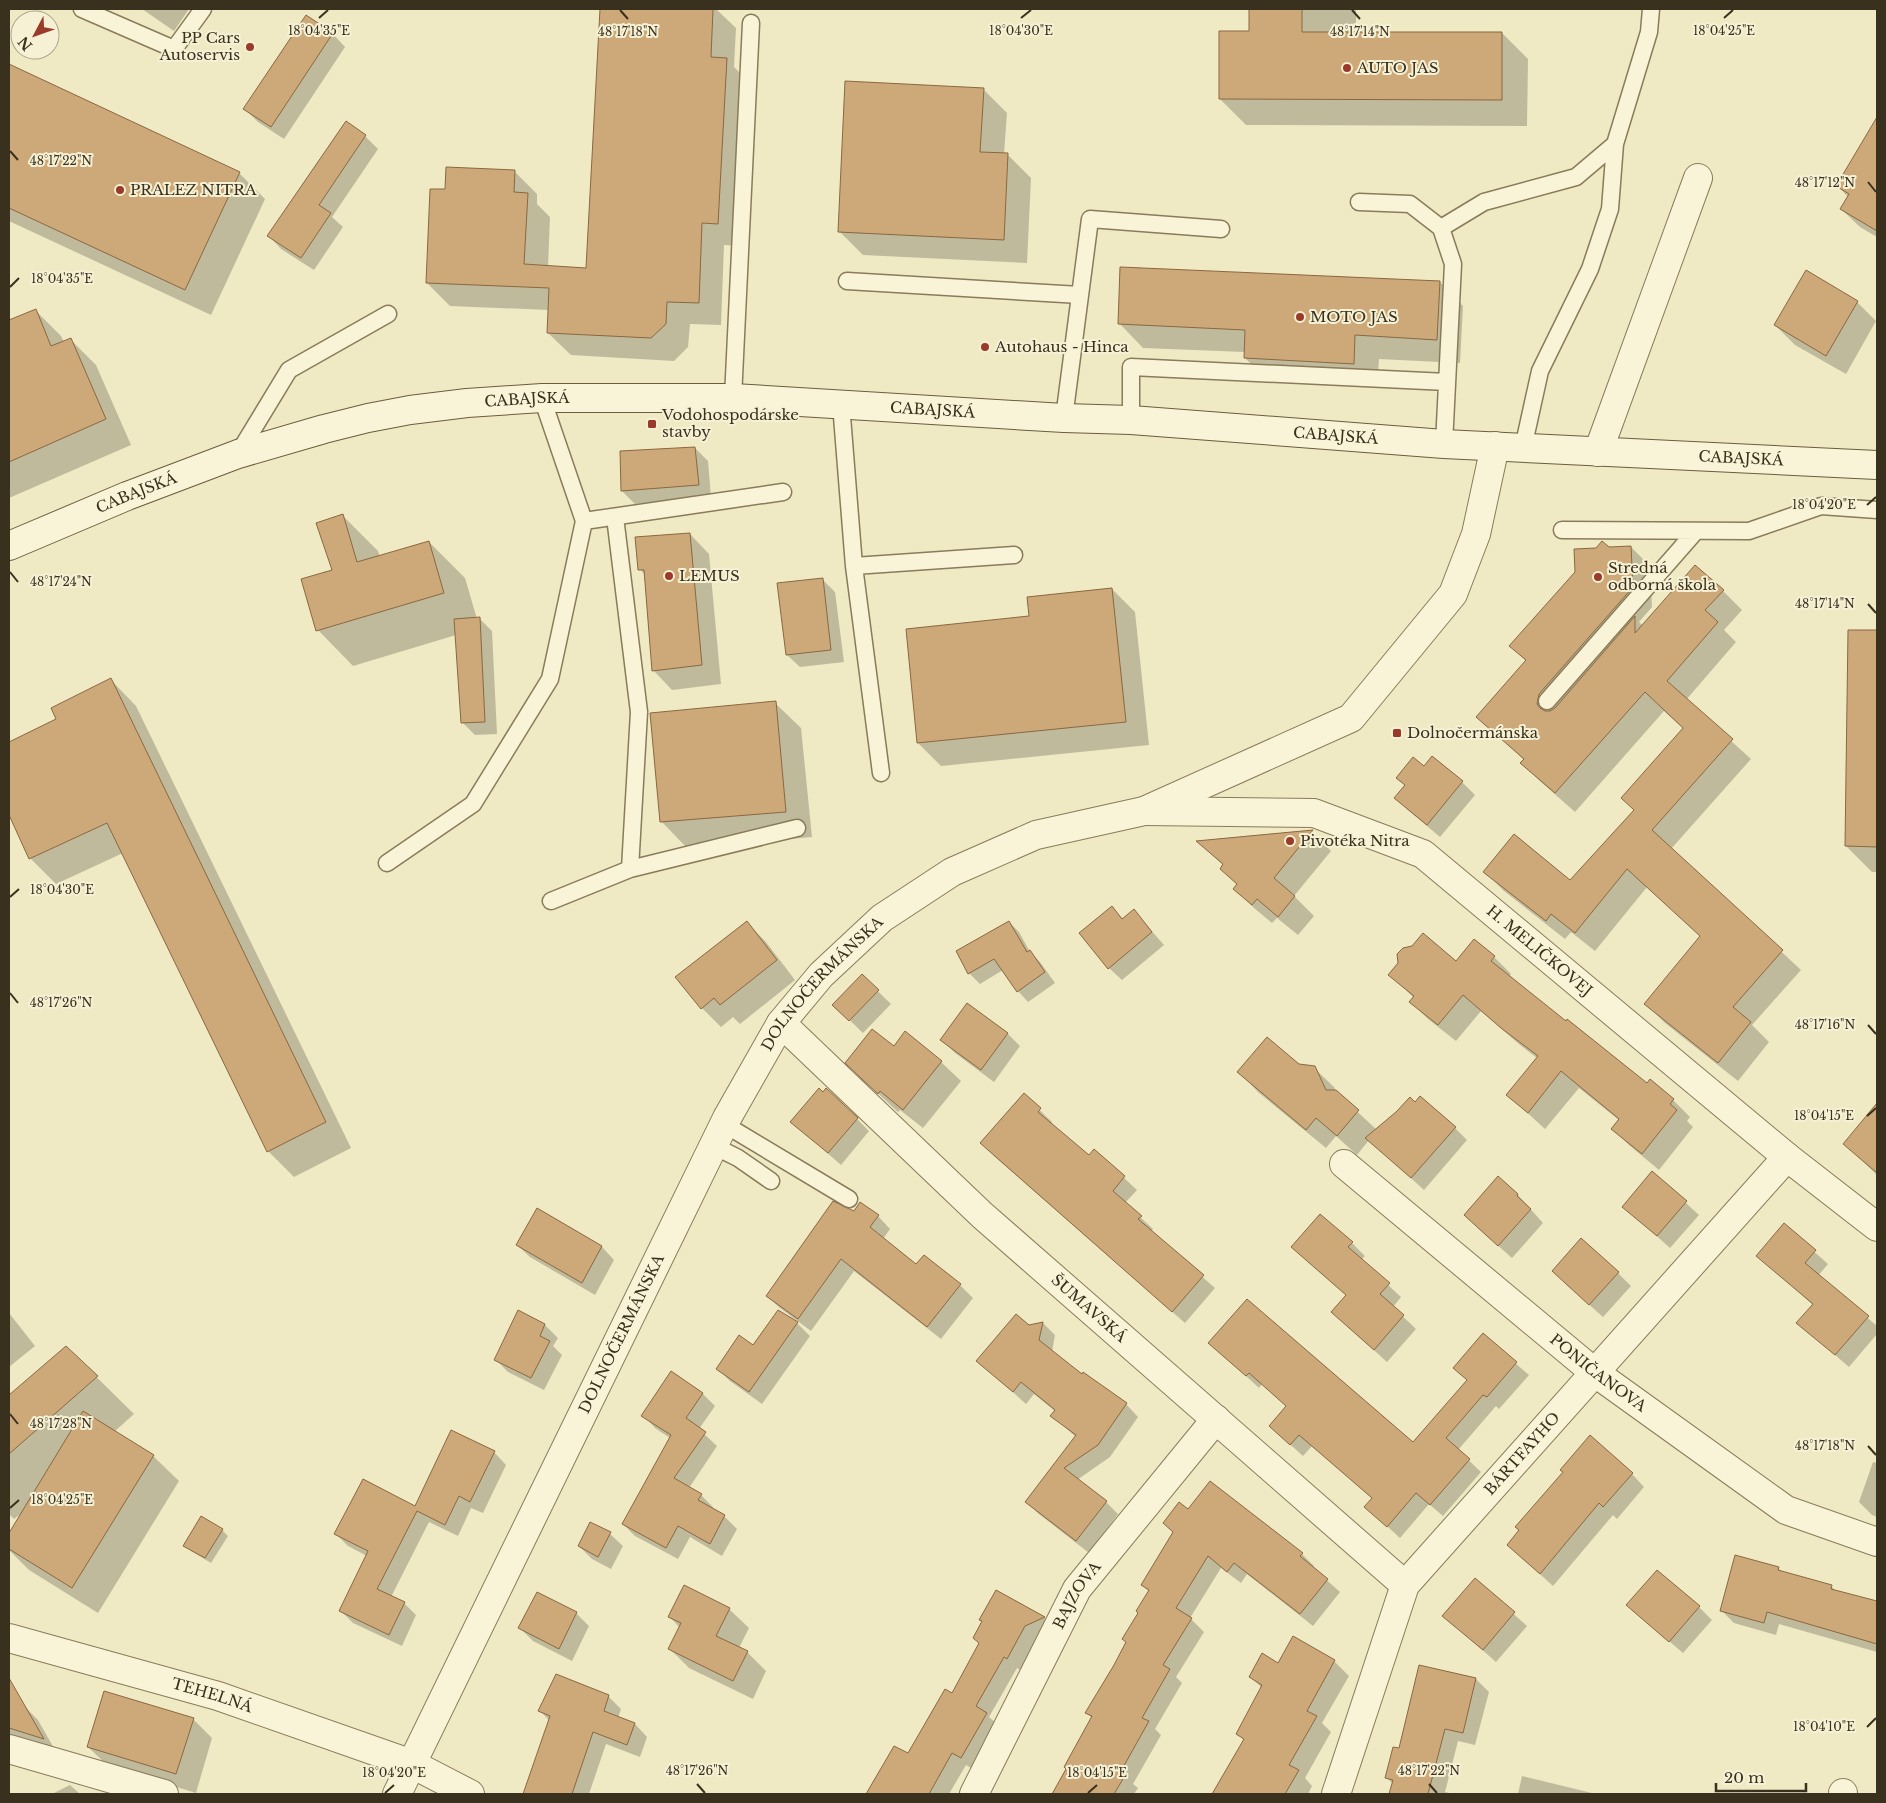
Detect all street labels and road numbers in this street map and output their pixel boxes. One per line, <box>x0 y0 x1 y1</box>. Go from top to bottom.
street label: CABAJSKÁ <box>484 388 570 411</box>
street label: CABAJSKÁ <box>889 398 976 422</box>
street label: CABAJSKÁ <box>1292 422 1379 448</box>
street label: CABAJSKÁ <box>1698 446 1784 469</box>
street label: CABAJSKÁ <box>93 468 180 517</box>
street label: H. MELIČKOVEJ <box>1483 901 1597 1000</box>
street label: DOLNOČERMÁNSKA <box>757 912 887 1054</box>
street label: DOLNOČERMÁNSKA <box>574 1251 668 1416</box>
street label: ŠUMAVSKÁ <box>1048 1270 1131 1346</box>
street label: PONIČANOVA <box>1546 1329 1651 1416</box>
street label: BÁRTFAYHO <box>1480 1408 1564 1499</box>
street label: BAJZOVA <box>1049 1557 1105 1632</box>
street label: TEHELNÁ <box>170 1674 256 1716</box>

